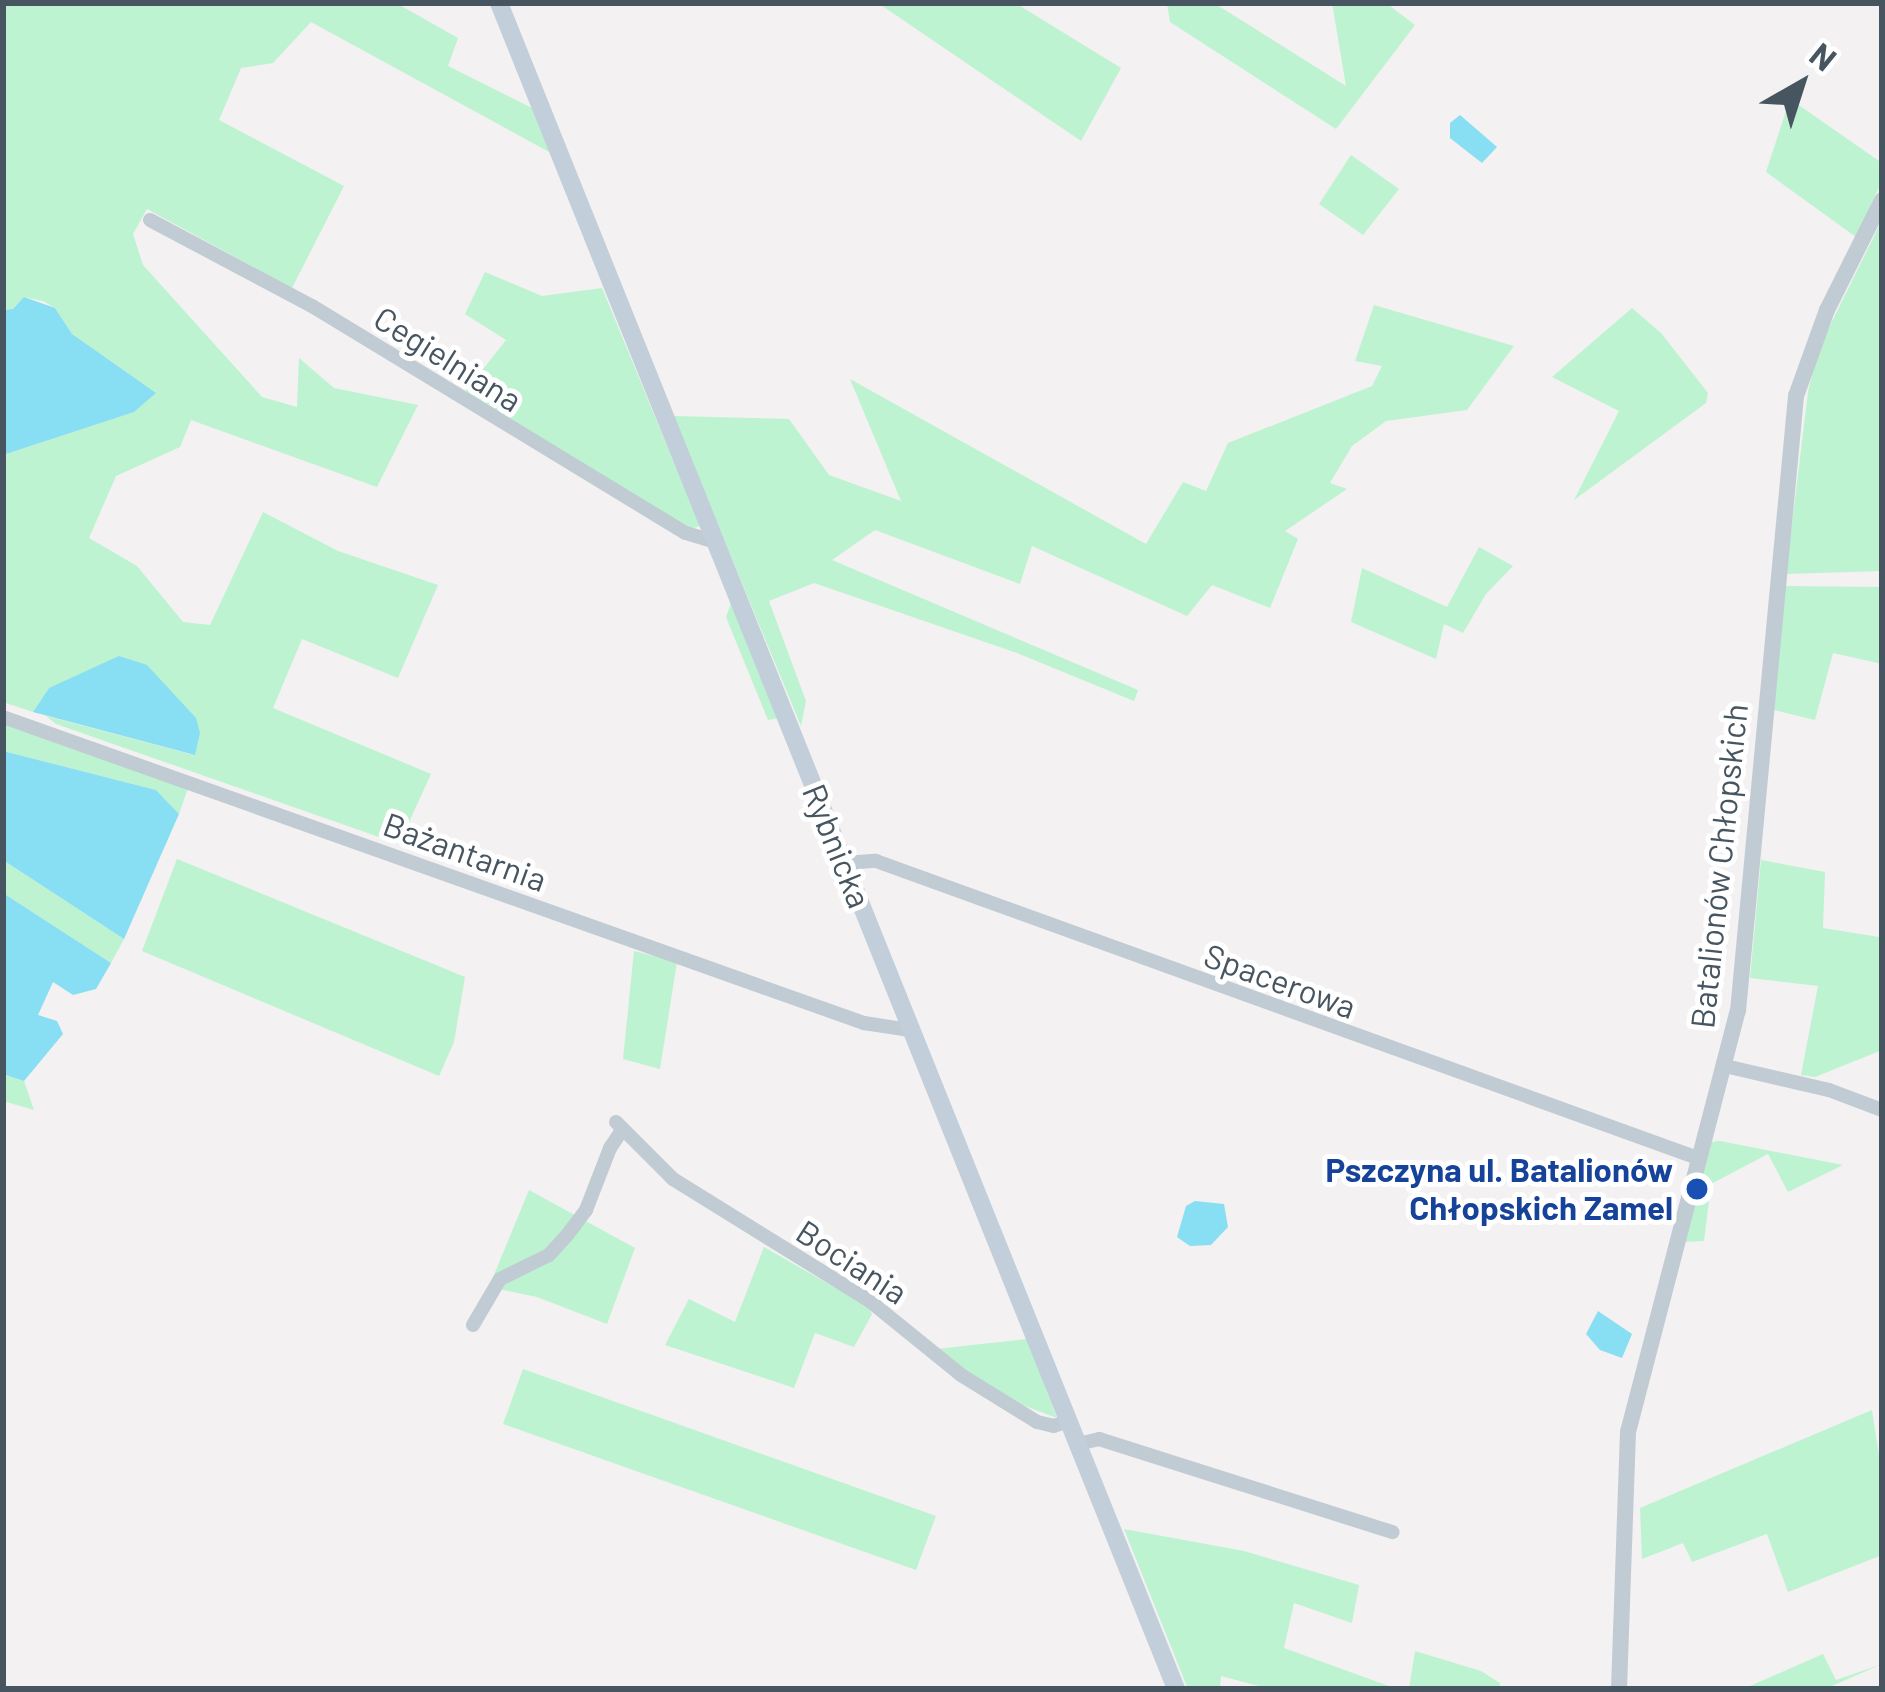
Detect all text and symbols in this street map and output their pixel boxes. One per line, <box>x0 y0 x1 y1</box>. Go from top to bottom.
north arrow <box>1741 24 1861 144</box>
text: N <box>1803 34 1845 78</box>
street label: Cegielniana <box>367 298 529 420</box>
street label: Batalionów Chłopskich <box>1682 702 1756 1030</box>
street label: Rybnicka <box>794 778 880 914</box>
street label: Bażantarnia <box>378 804 552 900</box>
street label: Spacerowa <box>1199 935 1361 1027</box>
place label: Pszczyna ul. Batalionów Chłopskich Zamel <box>1326 1150 1673 1228</box>
marker: Pszczyna ul. Batalionów Chłopskich Zamel <box>1684 1176 1710 1202</box>
street label: Bociania <box>789 1212 915 1312</box>

